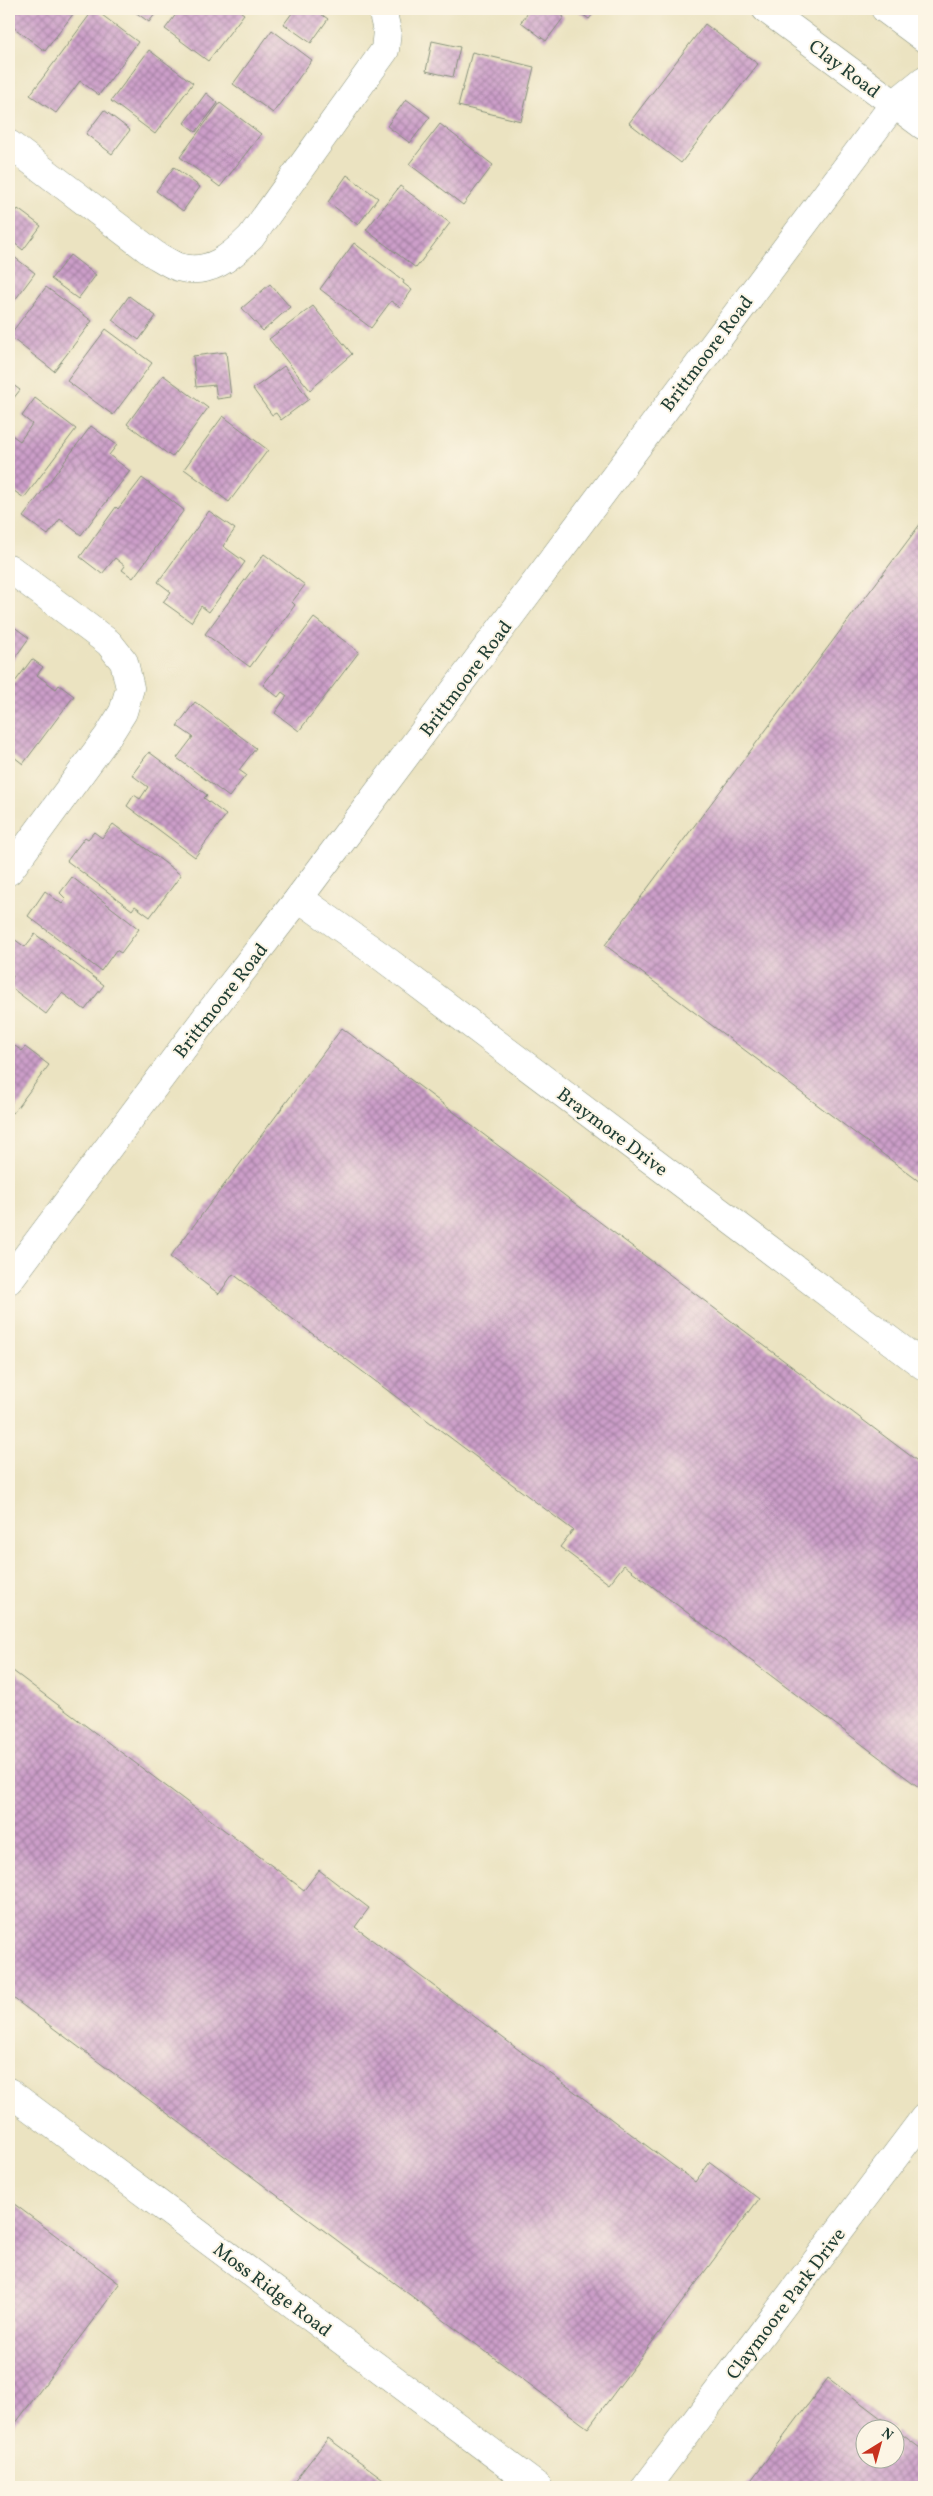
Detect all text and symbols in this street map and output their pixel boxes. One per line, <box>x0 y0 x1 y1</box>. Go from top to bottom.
street label: Clay Road <box>803 34 885 105</box>
street label: Brittmoore Road <box>655 291 760 418</box>
street label: Brittmoore Road <box>414 616 519 743</box>
street label: Brittmoore Road <box>168 938 275 1064</box>
street label: Braymore Drive <box>551 1082 673 1183</box>
street label: Claymoore Park Drive <box>721 2223 852 2386</box>
street label: Moss Ridge Road <box>207 2237 336 2344</box>
north arrow <box>856 2418 906 2468</box>
text: N <box>877 2424 897 2445</box>

